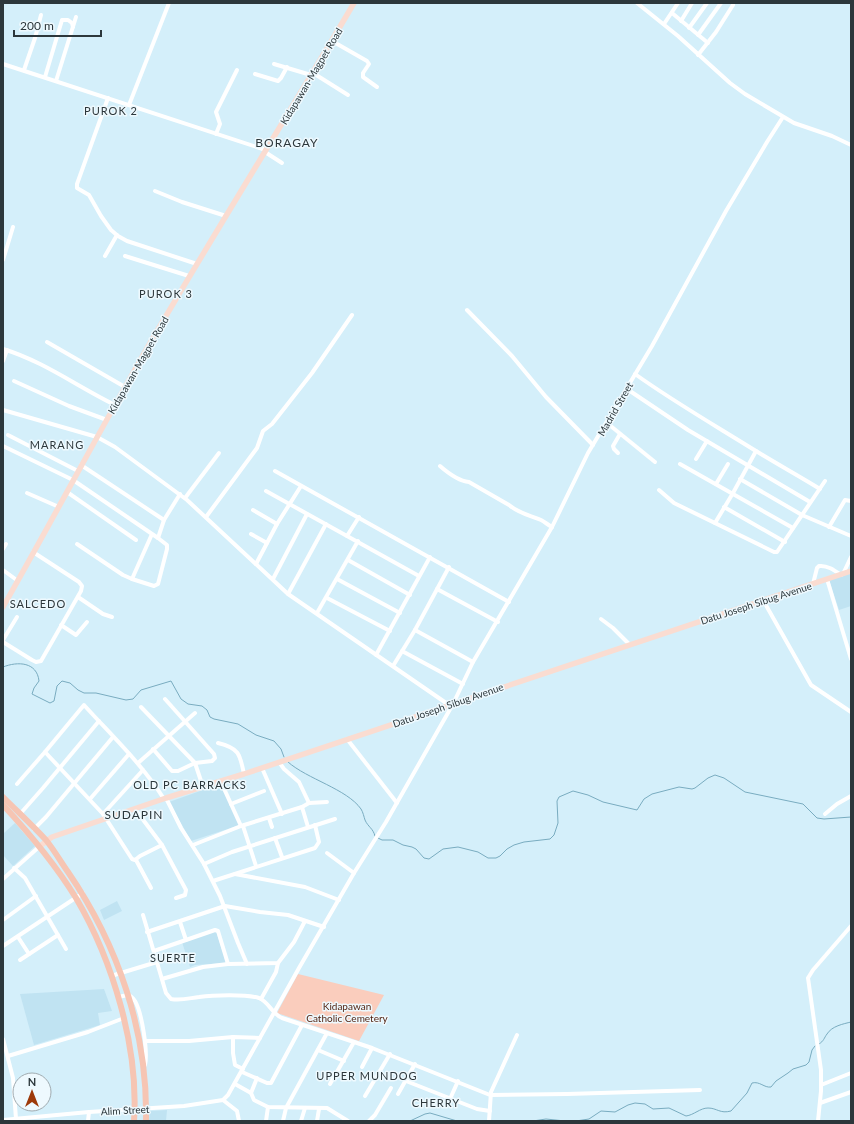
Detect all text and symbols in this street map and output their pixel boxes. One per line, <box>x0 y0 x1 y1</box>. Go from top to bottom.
scale bar <box>14 12 101 38</box>
text: 200 m <box>20 18 54 33</box>
street label: Kidapawan-Magpet Road <box>277 25 345 127</box>
district label: PUROK 2 <box>84 104 138 117</box>
district label: BORAGAY <box>255 135 319 150</box>
district label: PUROK 3 <box>139 287 193 300</box>
street label: Kidapawan-Magpet Road <box>105 314 171 416</box>
street label: Madrid Street <box>595 380 635 438</box>
district label: MARANG <box>30 438 84 451</box>
street label: Datu Joseph Sibug Avenue <box>699 579 813 627</box>
district label: SALCEDO <box>10 597 66 610</box>
street label: Datu Joseph Sibug Avenue <box>391 680 505 730</box>
district label: OLD PC BARRACKS <box>133 778 247 791</box>
district label: SUDAPIN <box>104 807 164 822</box>
district label: SUERTE <box>150 951 196 964</box>
park label: Kidapawan Catholic Cemetery <box>306 1000 389 1024</box>
district label: UPPER MUNDOG <box>316 1069 418 1082</box>
north arrow <box>12 1072 52 1112</box>
text: N <box>28 1075 36 1088</box>
district label: CHERRY <box>412 1096 460 1109</box>
street label: Alim Street <box>100 1103 150 1117</box>

